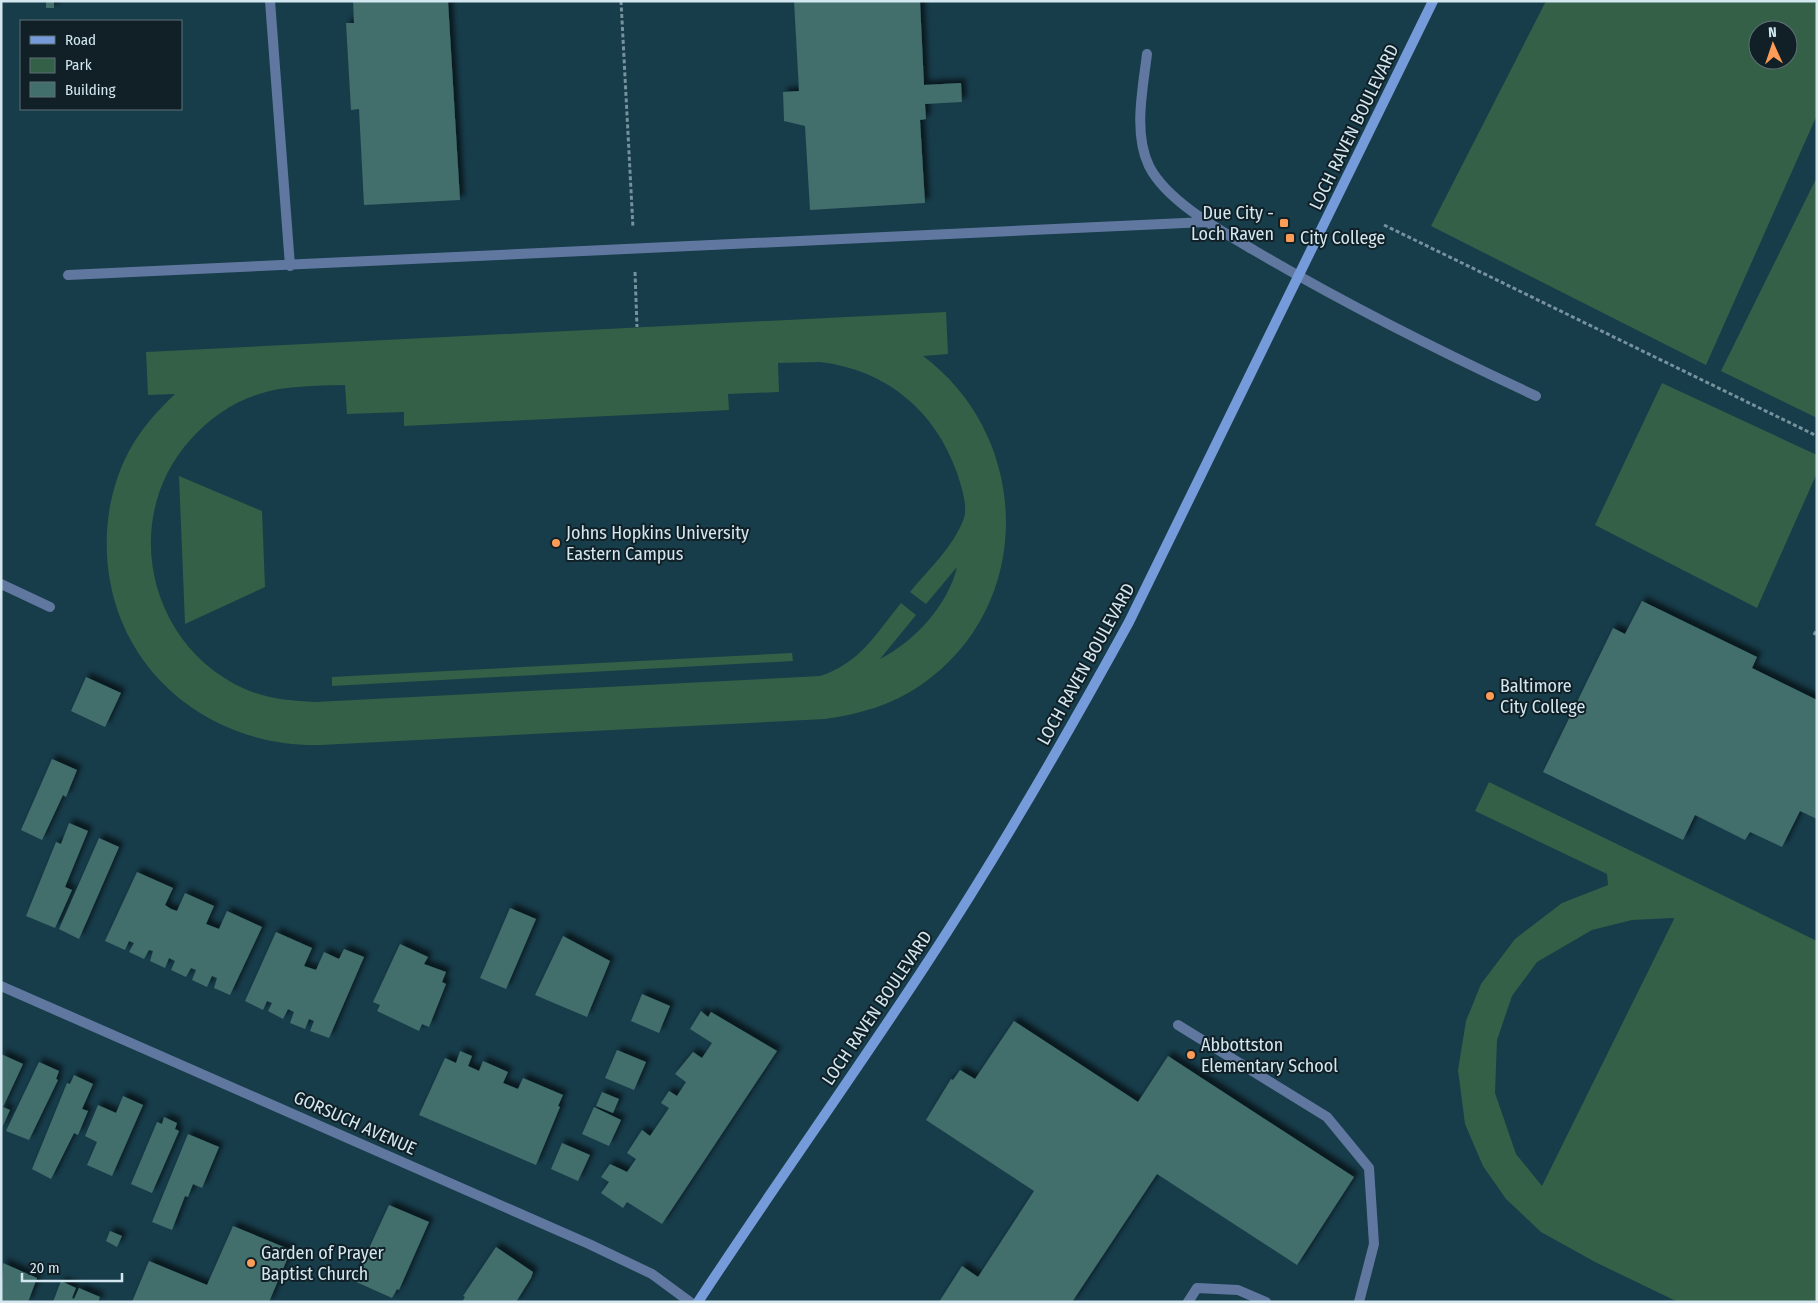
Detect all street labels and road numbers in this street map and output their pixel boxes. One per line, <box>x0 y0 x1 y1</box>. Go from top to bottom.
street label: LOCH RAVEN BOULEVARD <box>1304 41 1404 213</box>
street label: LOCH RAVEN BOULEVARD <box>1032 579 1140 749</box>
street label: LOCH RAVEN BOULEVARD <box>817 927 937 1089</box>
street label: GORSUCH AVENUE <box>290 1086 420 1160</box>

